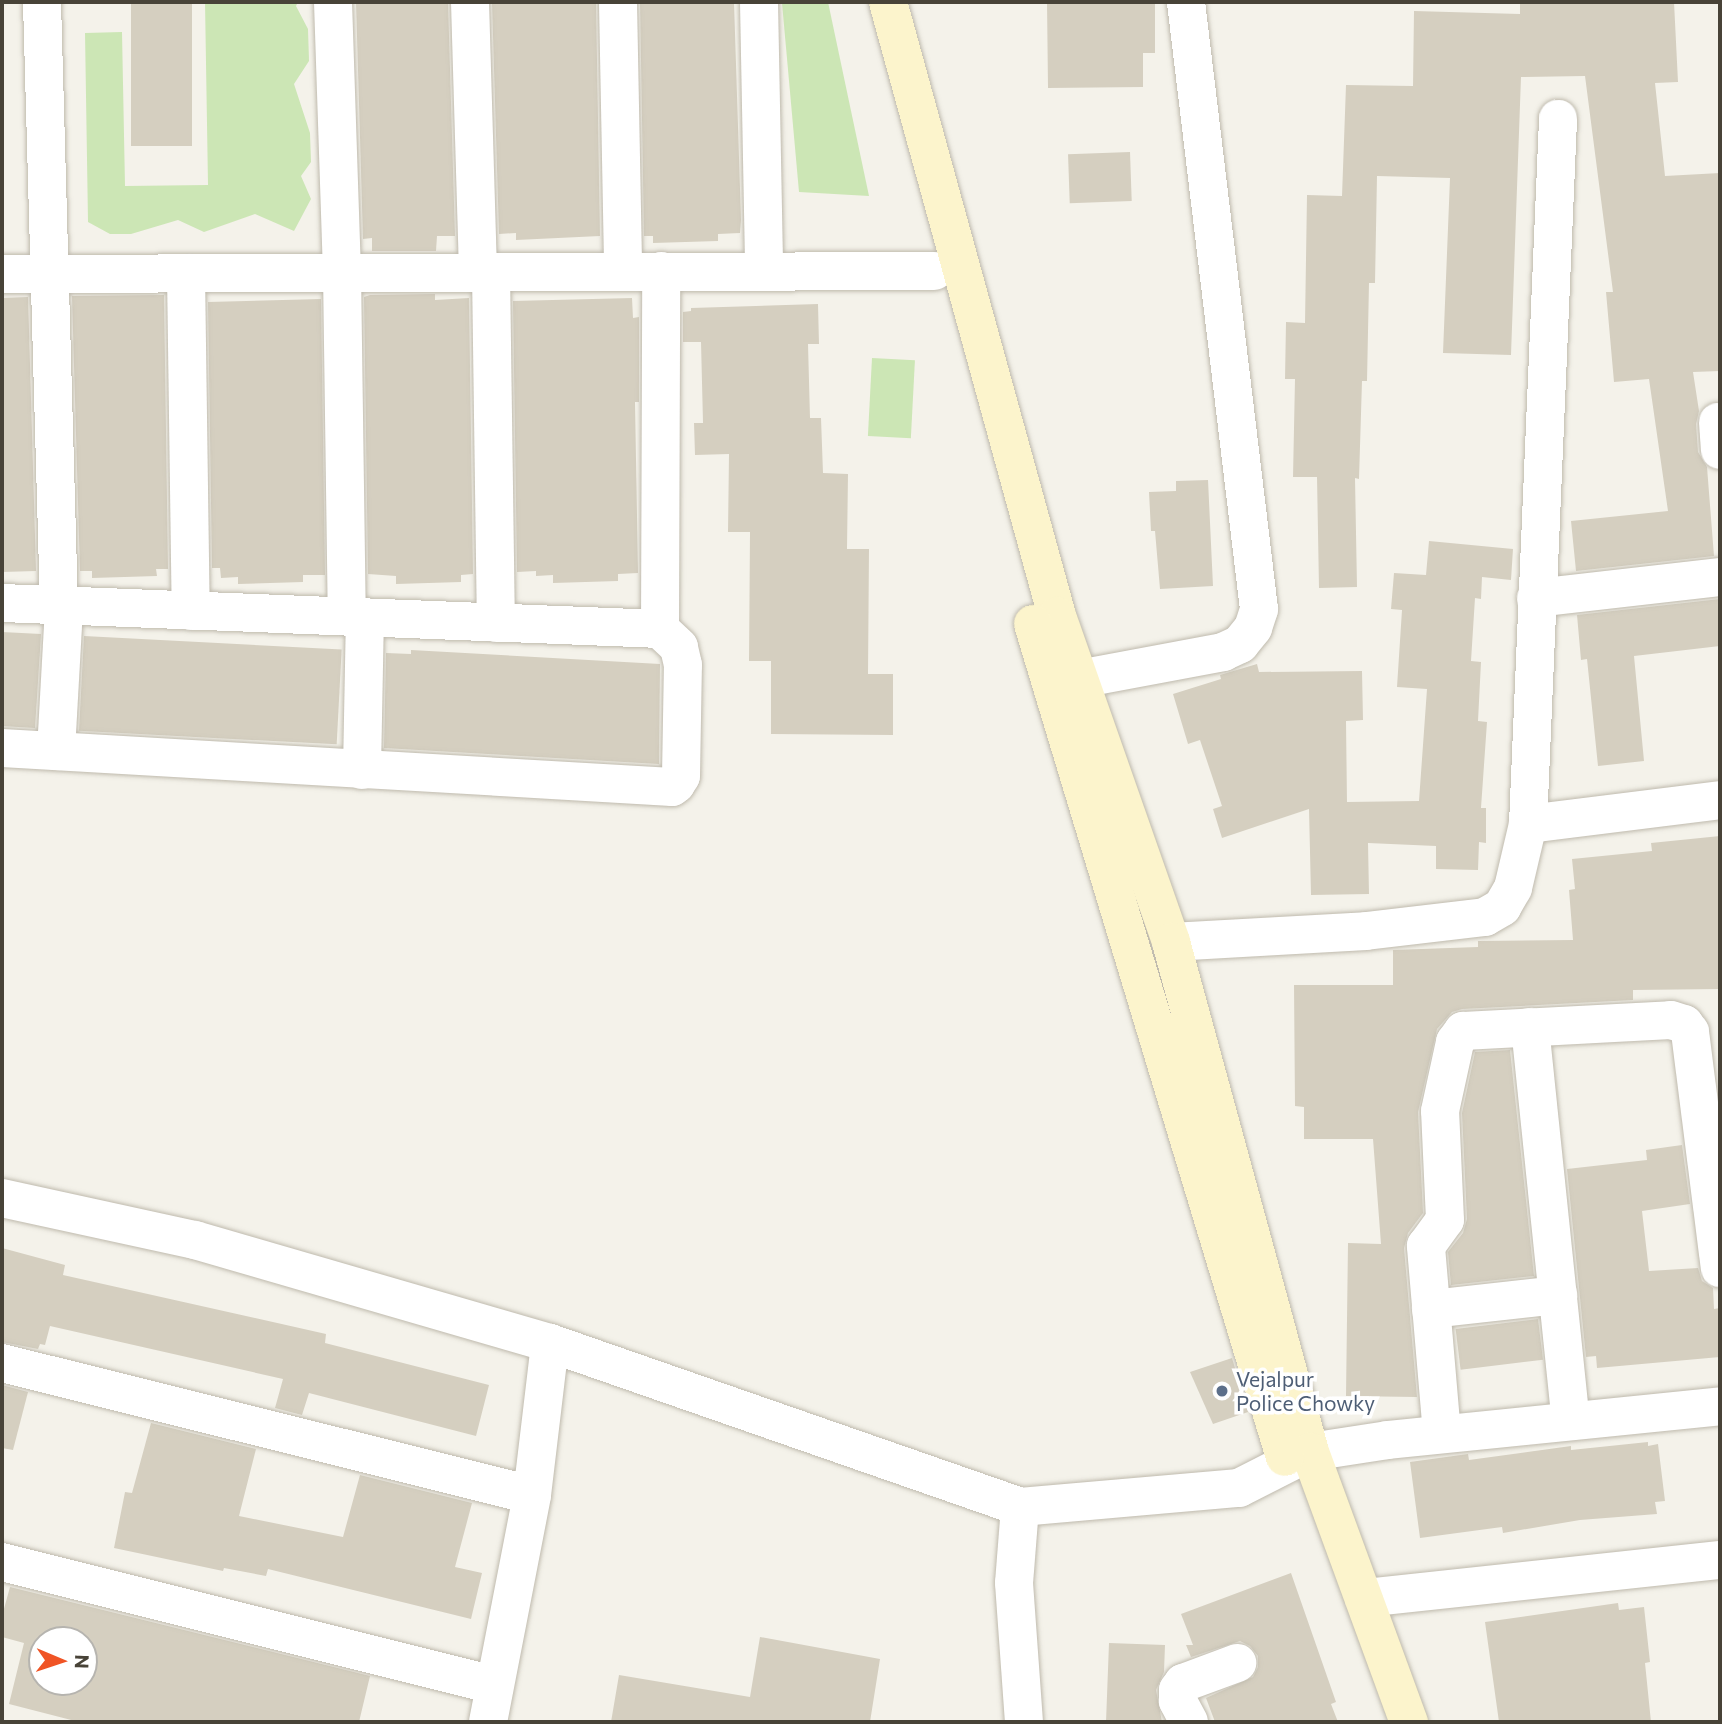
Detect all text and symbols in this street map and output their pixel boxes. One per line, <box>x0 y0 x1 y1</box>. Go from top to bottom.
place label: Vejalpur Police Chowky <box>1236 1366 1375 1416</box>
marker: Vejalpur Police Chowky <box>1214 1383 1230 1399</box>
north arrow <box>28 1626 98 1696</box>
text: N <box>71 1654 94 1669</box>

